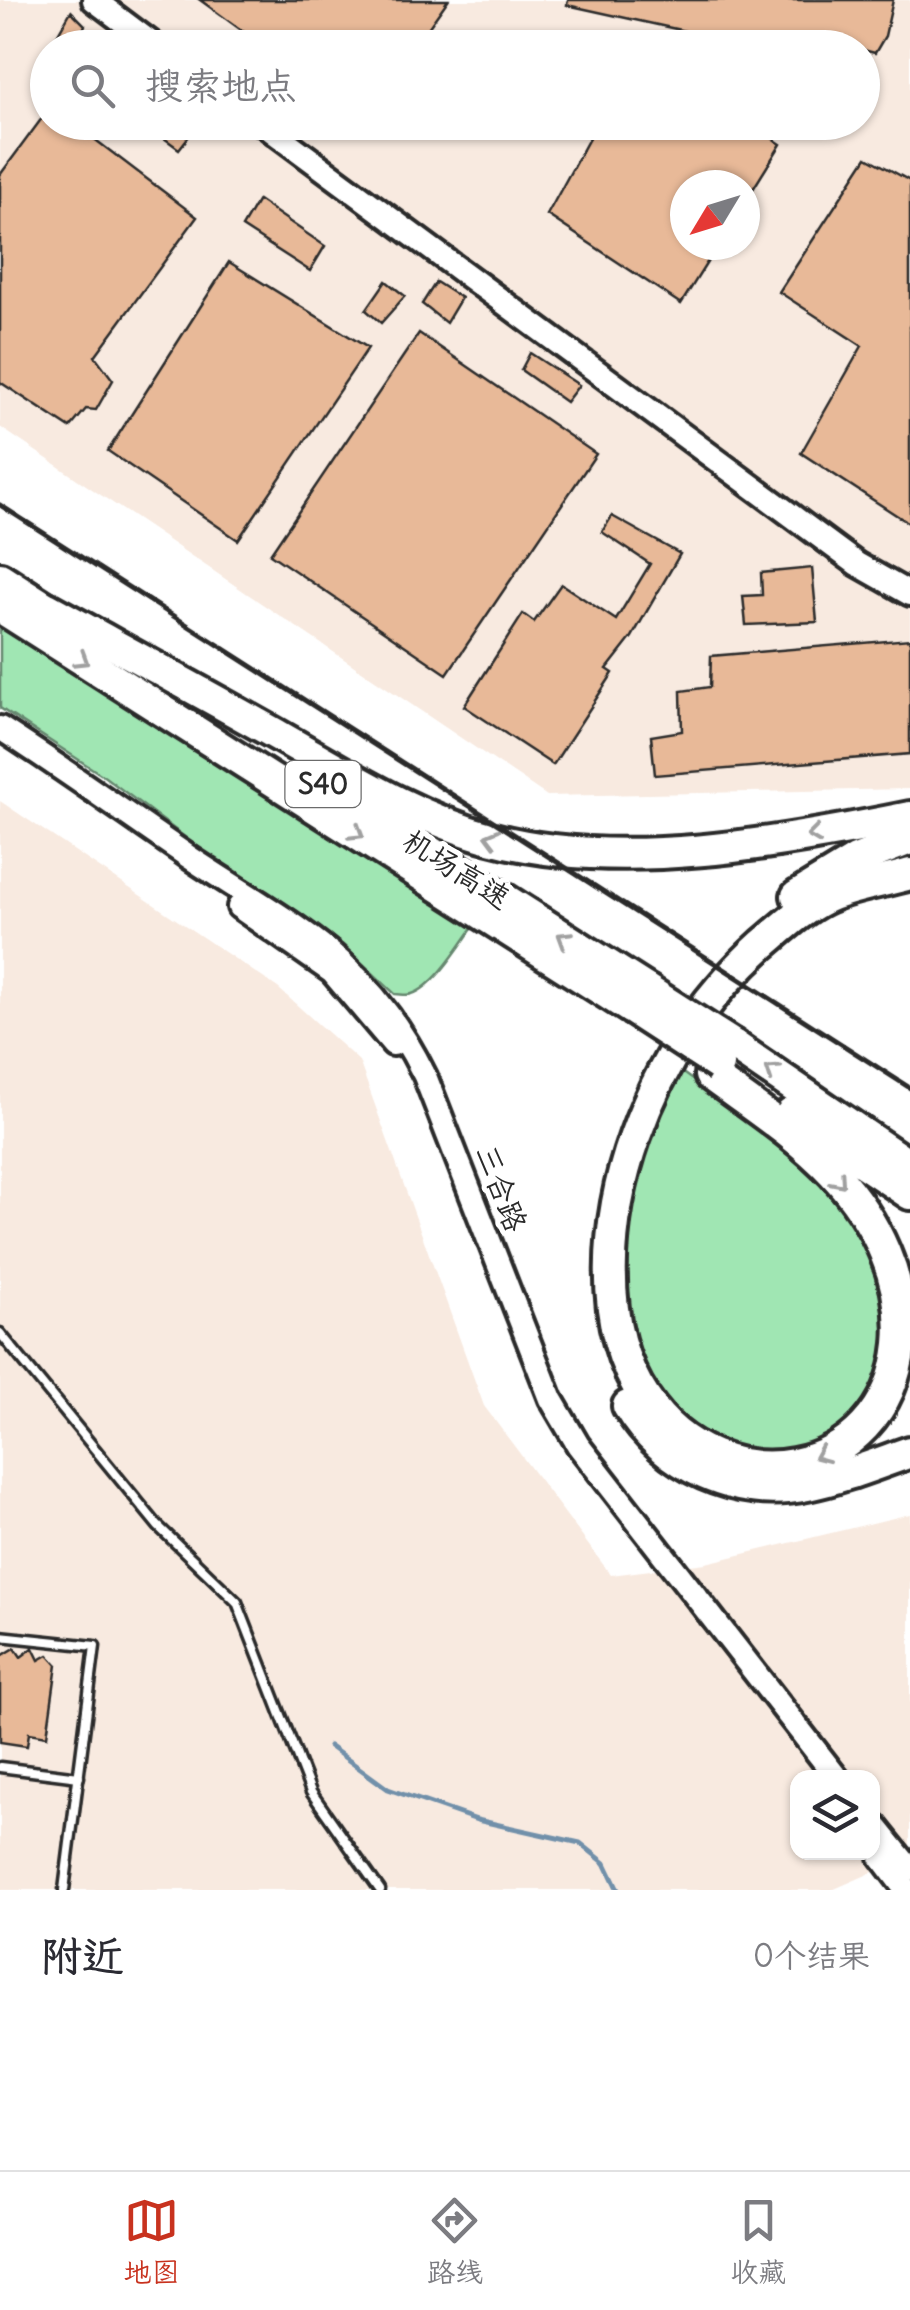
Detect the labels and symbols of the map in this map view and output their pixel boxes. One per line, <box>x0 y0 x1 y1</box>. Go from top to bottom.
north arrow <box>670 170 760 260</box>
one-way arrow <box>72 647 90 666</box>
road number: S40 <box>286 761 360 807</box>
one-way arrow <box>346 821 364 840</box>
street label: 机场高速 <box>396 821 518 917</box>
one-way arrow <box>806 824 822 845</box>
one-way arrow <box>484 828 501 849</box>
one-way arrow <box>557 931 575 950</box>
one-way arrow <box>764 1065 783 1083</box>
street label: 三合路 <box>468 1139 536 1237</box>
one-way arrow <box>827 1169 845 1188</box>
one-way arrow <box>813 1443 831 1463</box>

